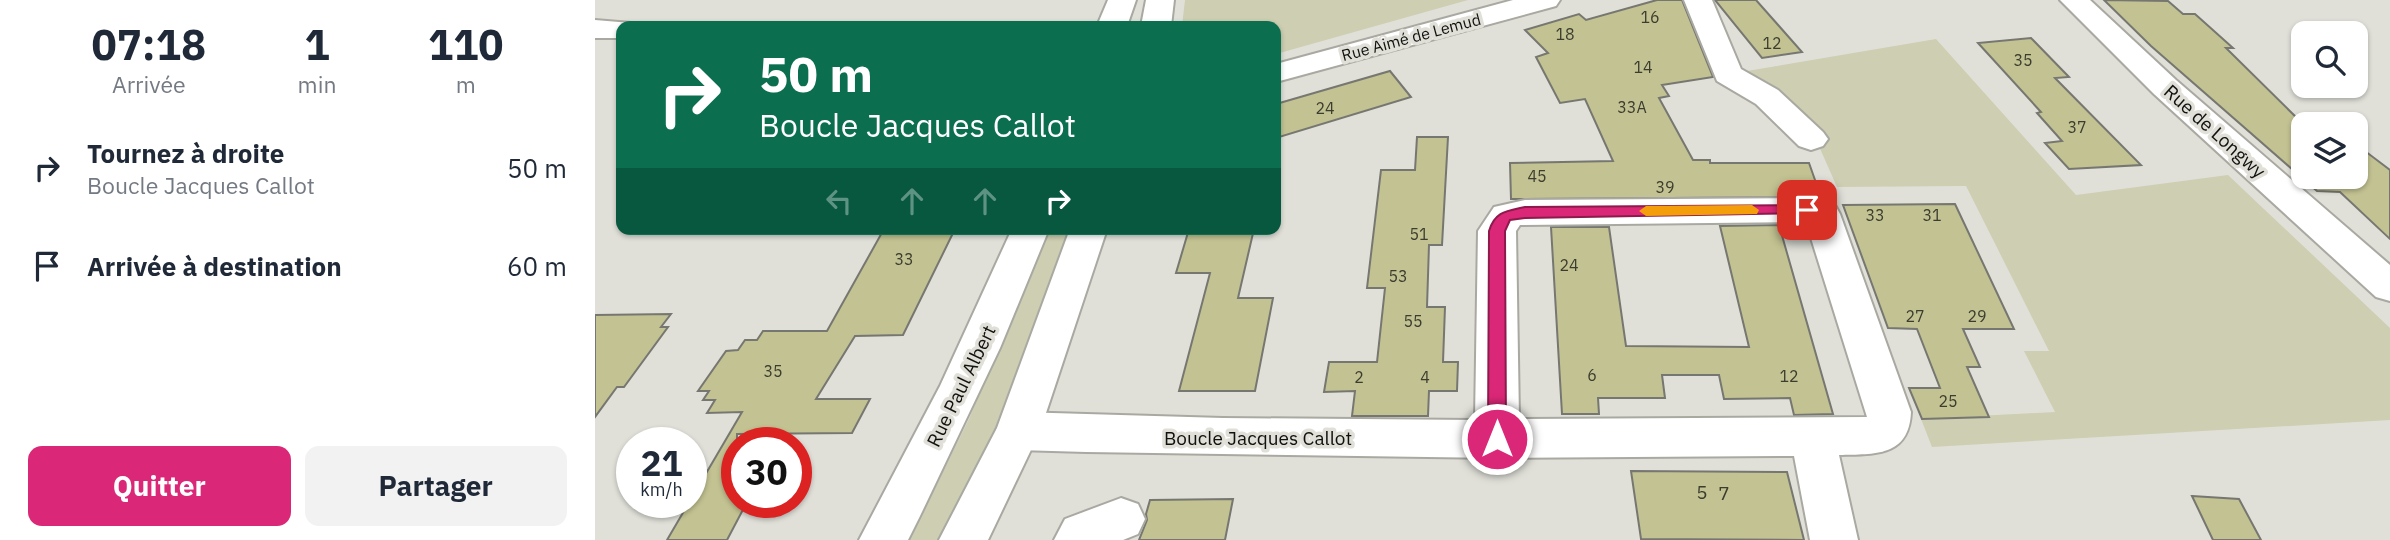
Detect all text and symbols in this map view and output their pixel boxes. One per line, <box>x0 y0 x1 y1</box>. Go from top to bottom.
house number: 16 <box>1640 7 1660 27</box>
street label: Rue Aimé de Lemud <box>1339 9 1483 65</box>
text: 07:18 <box>91 17 206 72</box>
text: 1 <box>304 17 330 72</box>
text: 110 <box>428 17 504 72</box>
map controls <box>2291 21 2368 189</box>
button: search <box>2291 21 2368 98</box>
house number: 18 <box>1555 24 1575 44</box>
house number: 12 <box>1762 33 1782 53</box>
text: 50 m <box>759 42 873 105</box>
icon: right <box>644 49 735 140</box>
house number: 35 <box>2013 50 2033 70</box>
house number: 14 <box>1633 57 1653 77</box>
text: Arrivée <box>112 69 186 99</box>
text: min <box>298 69 336 99</box>
text: m <box>456 69 476 99</box>
street label: Rue de Longwy <box>2159 79 2271 183</box>
house number: 33A <box>1617 97 1647 117</box>
house number: 24 <box>1315 98 1335 118</box>
text: Boucle Jacques Callot <box>759 104 1076 146</box>
button: layers <box>2291 112 2368 189</box>
house number: 37 <box>2067 117 2087 137</box>
text: Tournez à droite <box>87 136 284 170</box>
icon: right <box>28 149 66 187</box>
text: 50 m <box>507 151 567 185</box>
house number: 45 <box>1527 166 1547 186</box>
text: Boucle Jacques Callot <box>87 170 315 200</box>
house number: 39 <box>1655 177 1675 197</box>
pin <box>1777 180 1837 240</box>
icon: left <box>820 182 858 220</box>
icon: ahead <box>893 182 931 220</box>
icon: ahead <box>966 182 1004 220</box>
icon: right <box>1039 182 1077 220</box>
icon: arrive <box>1788 191 1826 229</box>
house number: 33 <box>1865 205 1885 225</box>
house number: 31 <box>1922 205 1942 225</box>
house number: 51 <box>1409 224 1429 244</box>
icon: arrive <box>28 247 66 285</box>
text: Arrivée à destination <box>87 249 342 283</box>
text: 60 m <box>507 249 567 283</box>
house number: 33 <box>894 249 914 269</box>
house number: 24 <box>1559 255 1579 275</box>
house number: 53 <box>1388 266 1408 286</box>
house number: 27 <box>1905 306 1925 326</box>
house number: 29 <box>1967 306 1987 326</box>
house number: 55 <box>1403 311 1423 331</box>
street label: Rue Paul Albert <box>921 321 1001 451</box>
house number: 35 <box>763 361 783 381</box>
house number: 6 <box>1587 365 1597 385</box>
house number: 12 <box>1779 366 1799 386</box>
house number: 2 <box>1354 367 1364 387</box>
house number: 4 <box>1420 367 1430 387</box>
house number: 25 <box>1938 391 1958 411</box>
position arrow <box>1460 402 1534 476</box>
street label: Boucle Jacques Callot <box>1164 426 1352 450</box>
speed limit sign: 30 <box>721 427 812 518</box>
text: 21 <box>640 440 683 486</box>
button: Quitter <box>28 446 291 526</box>
button: Partager <box>305 446 567 526</box>
text: km/h <box>640 478 683 501</box>
house number: 5 <box>1696 480 1708 504</box>
house number: 7 <box>1718 481 1730 505</box>

